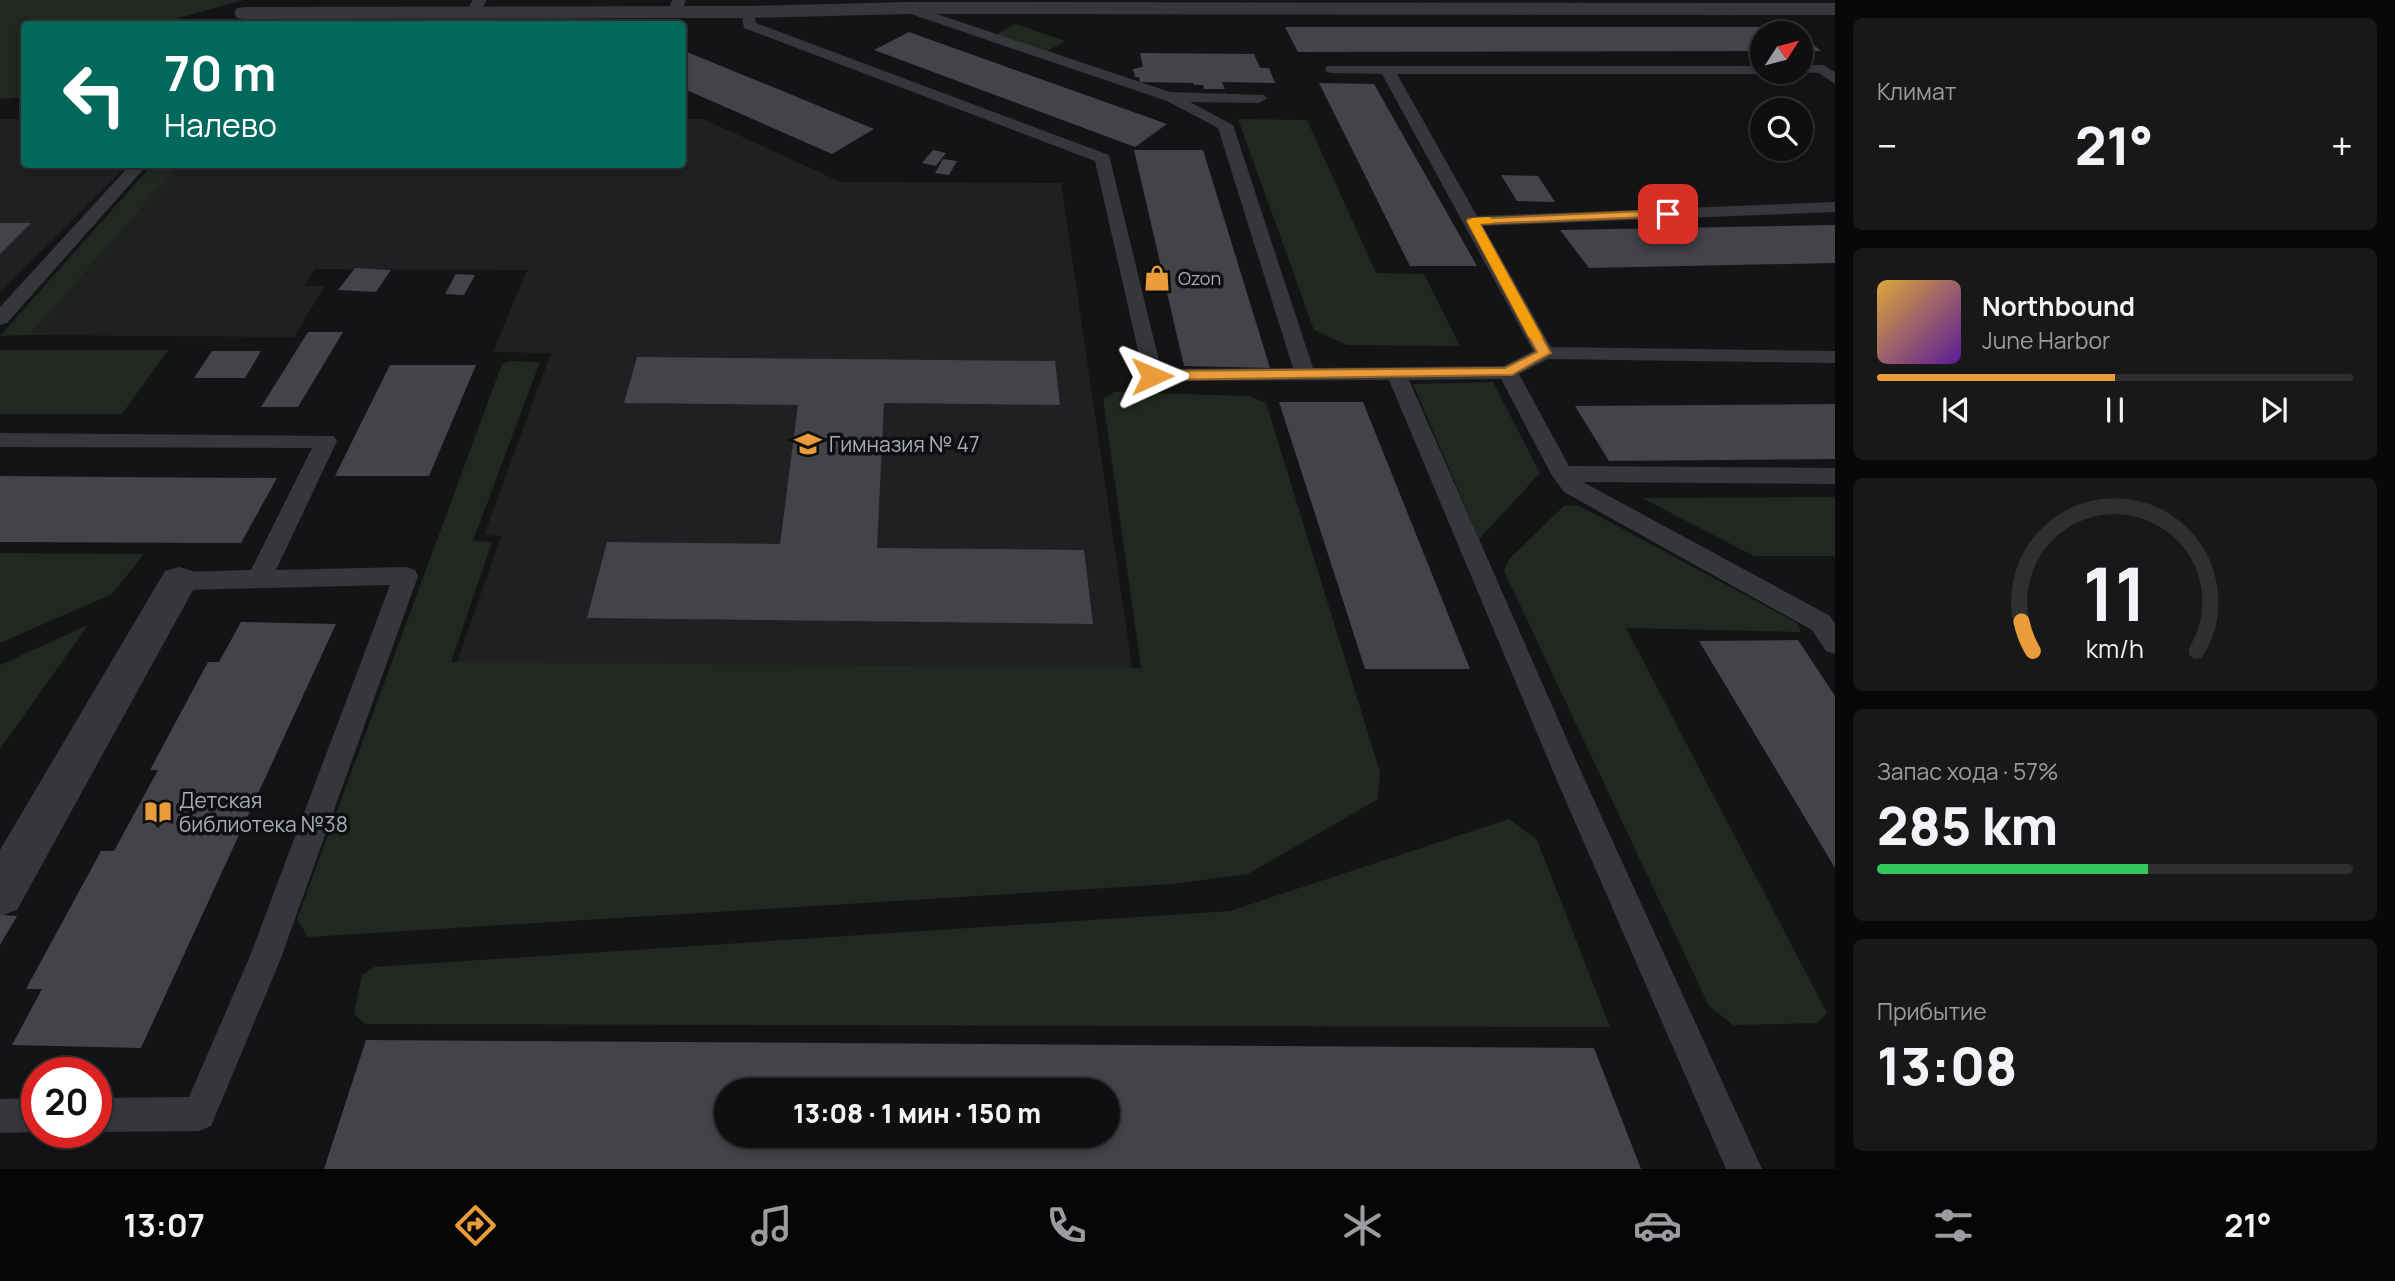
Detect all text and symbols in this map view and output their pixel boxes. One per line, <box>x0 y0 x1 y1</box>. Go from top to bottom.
north arrow <box>1750 21 1813 84</box>
map controls <box>1750 21 1813 161</box>
text: 70 m <box>164 39 276 106</box>
icon: left <box>49 49 140 140</box>
text: Климат <box>1877 75 1956 107</box>
button: search <box>1750 98 1813 161</box>
text: Налево <box>164 103 277 147</box>
text: 21° <box>2075 110 2154 181</box>
text: − <box>1877 119 1898 171</box>
text: + <box>2331 119 2353 171</box>
pin <box>1638 184 1698 244</box>
icon: arrive <box>1649 195 1687 233</box>
shop icon: Ozon <box>1142 263 1172 293</box>
place label: Ozon <box>1178 266 1221 290</box>
text: Northbound <box>1982 288 2135 324</box>
text: June Harbor <box>1982 324 2110 356</box>
position arrow <box>1115 339 1189 413</box>
icon: previous <box>1937 391 1975 429</box>
icon: pause <box>2096 391 2134 429</box>
icon: next <box>2255 391 2293 429</box>
school or university icon: Гимназия № 47 <box>793 429 823 459</box>
place label: Гимназия № 47 <box>829 430 979 458</box>
text: 11 <box>2083 543 2147 643</box>
text: km/h <box>2086 630 2144 665</box>
text: Запас хода · 57% <box>1877 755 2058 787</box>
place label: Детская библиотека №38 <box>179 786 348 838</box>
text: 285 km <box>1877 790 2058 861</box>
library icon: Детская библиотека №38 <box>143 797 173 827</box>
text: Прибытие <box>1877 995 1987 1027</box>
text: 13:08 <box>1877 1030 2017 1101</box>
speed limit sign: 20 <box>21 1057 112 1148</box>
text: 13:08 · 1 мин · 150 m <box>793 1095 1041 1131</box>
icon: directions <box>451 1201 500 1250</box>
icon: music <box>747 1201 796 1250</box>
icon: phone <box>1042 1201 1091 1250</box>
icon: climate <box>1338 1201 1387 1250</box>
icon: car <box>1633 1201 1682 1250</box>
icon: filters <box>1929 1201 1978 1250</box>
text: 13:07 <box>123 1203 205 1247</box>
text: 21° <box>2224 1203 2272 1247</box>

